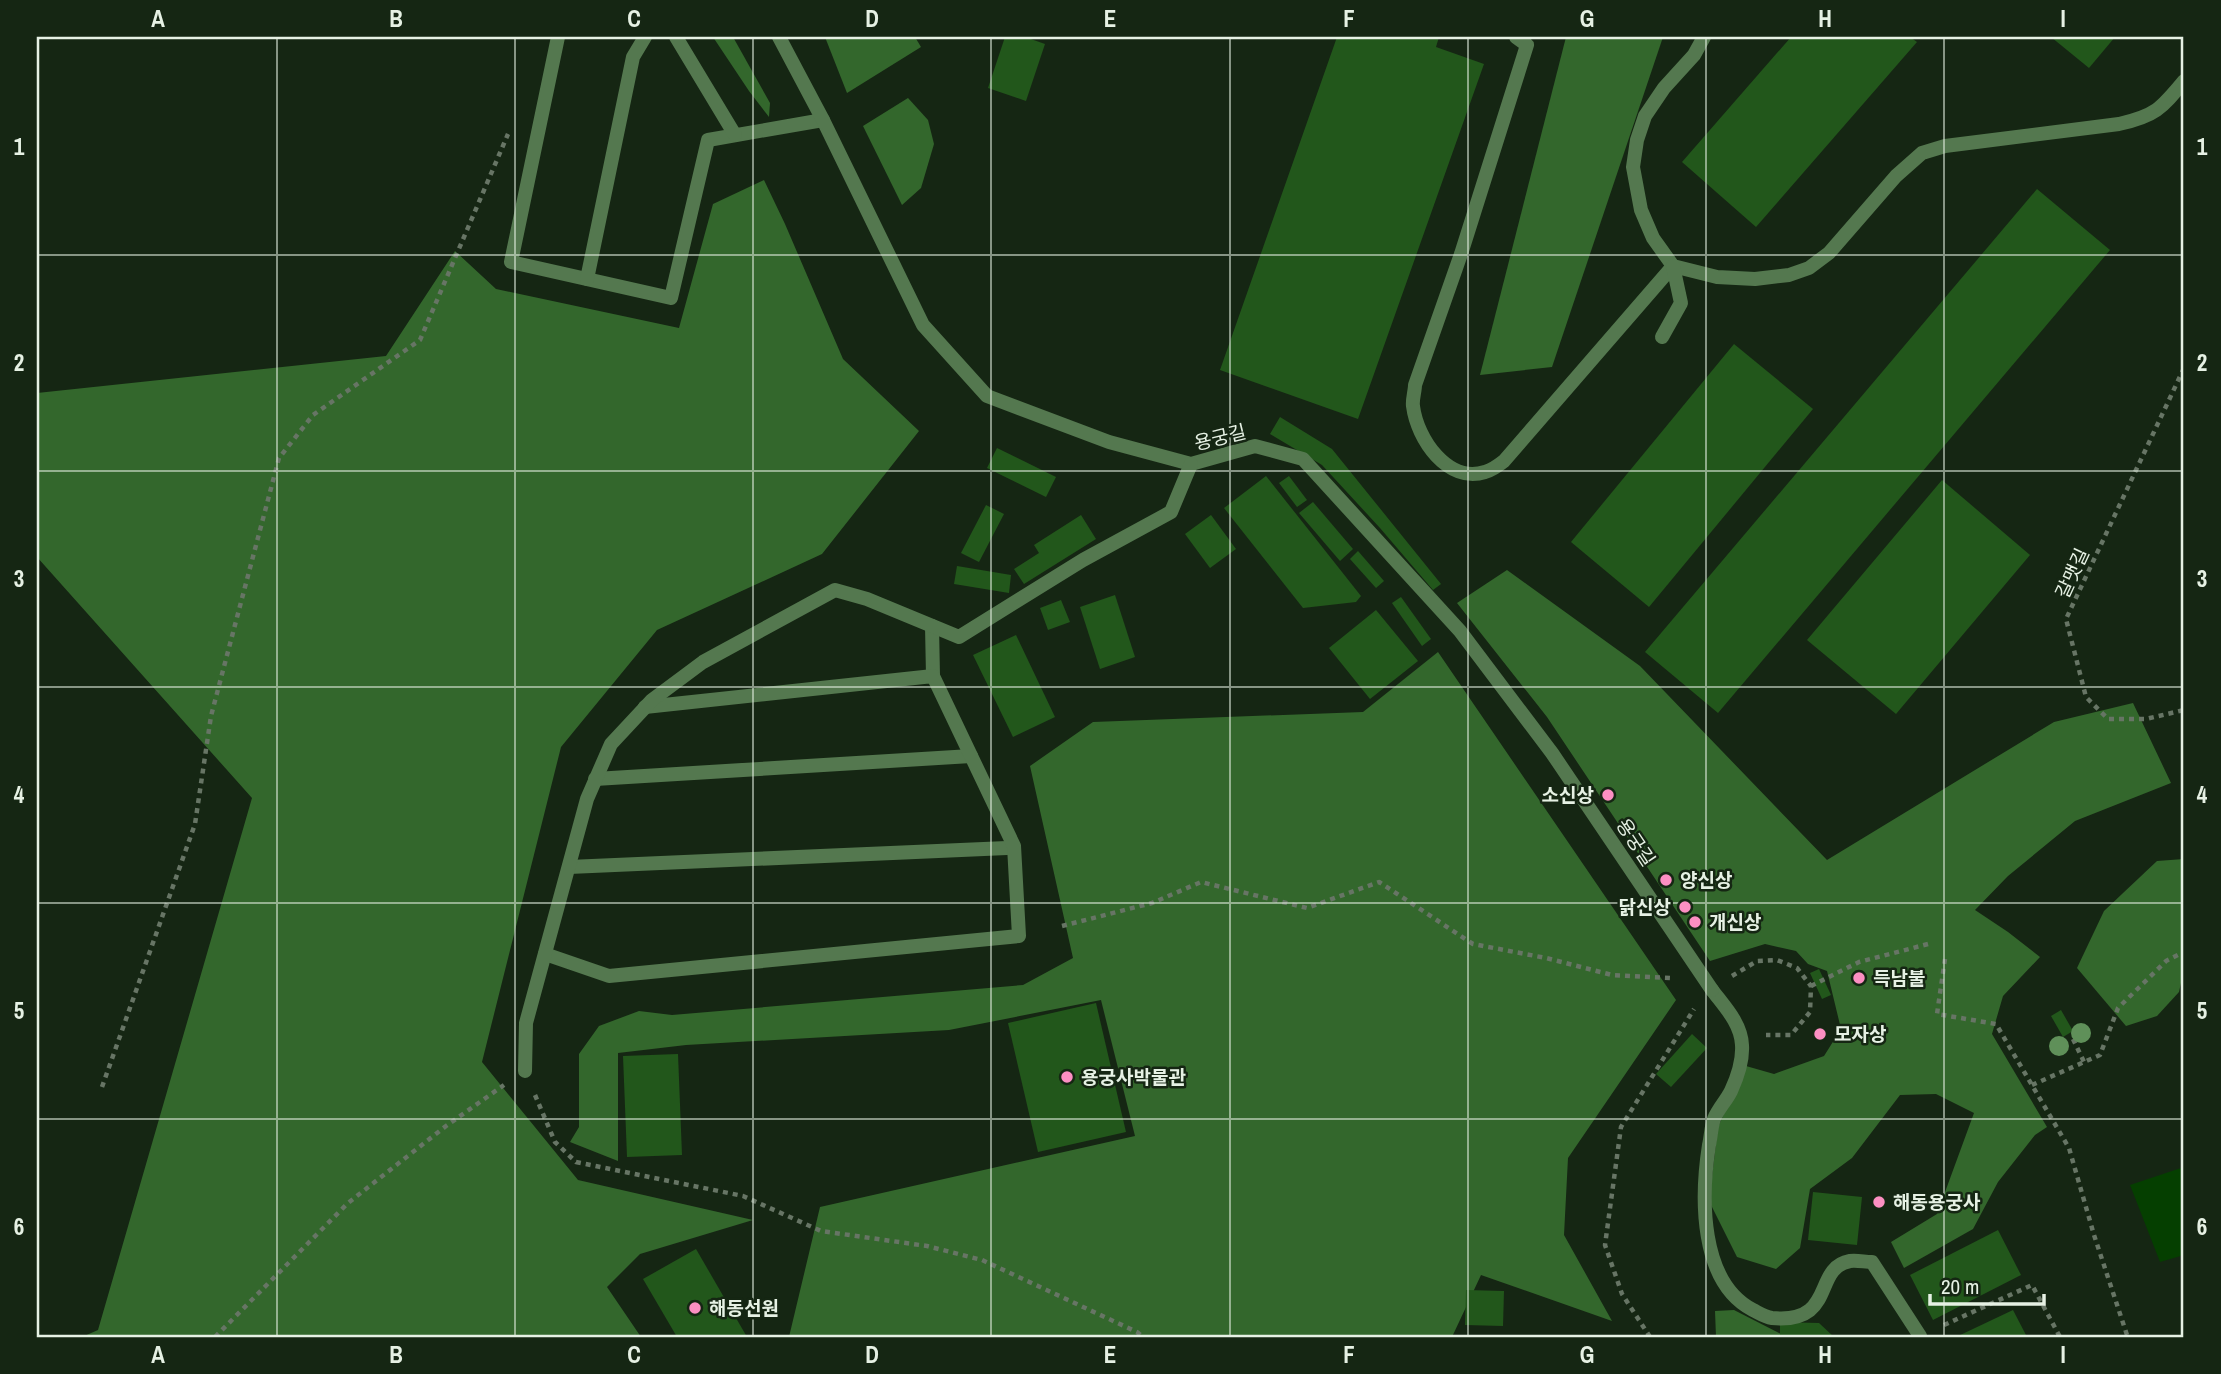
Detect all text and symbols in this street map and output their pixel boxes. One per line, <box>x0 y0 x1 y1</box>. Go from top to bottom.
text: A <box>151 3 165 34</box>
text: B <box>389 3 403 34</box>
text: C <box>627 3 641 34</box>
text: D <box>865 3 879 34</box>
text: E <box>1104 3 1116 34</box>
text: F <box>1343 3 1355 34</box>
text: G <box>1580 3 1594 34</box>
text: H <box>1818 3 1832 34</box>
text: I <box>2060 3 2066 34</box>
text: 1 <box>14 131 25 162</box>
text: 1 <box>2197 131 2208 162</box>
text: 2 <box>14 347 24 378</box>
text: 2 <box>2197 347 2207 378</box>
street label: 용궁길 <box>1191 418 1249 456</box>
street label: 갈맷길 <box>2049 544 2095 602</box>
text: 3 <box>14 563 24 594</box>
text: 3 <box>2197 563 2207 594</box>
text: 4 <box>14 779 25 810</box>
text: 4 <box>2197 779 2208 810</box>
place label: 소신상 <box>1542 782 1594 808</box>
marker: 소신상 <box>1600 787 1616 803</box>
street label: 용궁길 <box>1611 813 1661 871</box>
place label: 양신상 <box>1680 867 1732 893</box>
marker: 양신상 <box>1658 872 1674 888</box>
place label: 닭신상 <box>1619 894 1671 920</box>
marker: 닭신상 <box>1677 899 1693 915</box>
place label: 개신상 <box>1709 909 1761 935</box>
marker: 개신상 <box>1687 914 1703 930</box>
place label: 득남불 <box>1873 965 1925 991</box>
marker: 득남불 <box>1851 970 1867 986</box>
text: 5 <box>14 995 24 1026</box>
text: 5 <box>2197 995 2207 1026</box>
place label: 모자상 <box>1834 1021 1886 1047</box>
marker: 모자상 <box>1812 1026 1828 1042</box>
place label: 용궁사박물관 <box>1081 1064 1186 1090</box>
marker: 용궁사박물관 <box>1059 1069 1075 1085</box>
place label: 해동용궁사 <box>1893 1189 1981 1215</box>
marker: 해동용궁사 <box>1871 1194 1887 1210</box>
text: 6 <box>14 1211 24 1242</box>
text: 6 <box>2197 1211 2207 1242</box>
scale bar <box>1930 1262 2044 1306</box>
text: 20 m <box>1941 1272 1979 1301</box>
place label: 해동선원 <box>709 1295 779 1321</box>
marker: 해동선원 <box>687 1300 703 1316</box>
text: A <box>151 1339 165 1370</box>
text: B <box>389 1339 403 1370</box>
text: C <box>627 1339 641 1370</box>
text: D <box>865 1339 879 1370</box>
text: E <box>1104 1339 1116 1370</box>
text: F <box>1343 1339 1355 1370</box>
text: G <box>1580 1339 1594 1370</box>
text: H <box>1818 1339 1832 1370</box>
text: I <box>2060 1339 2066 1370</box>

